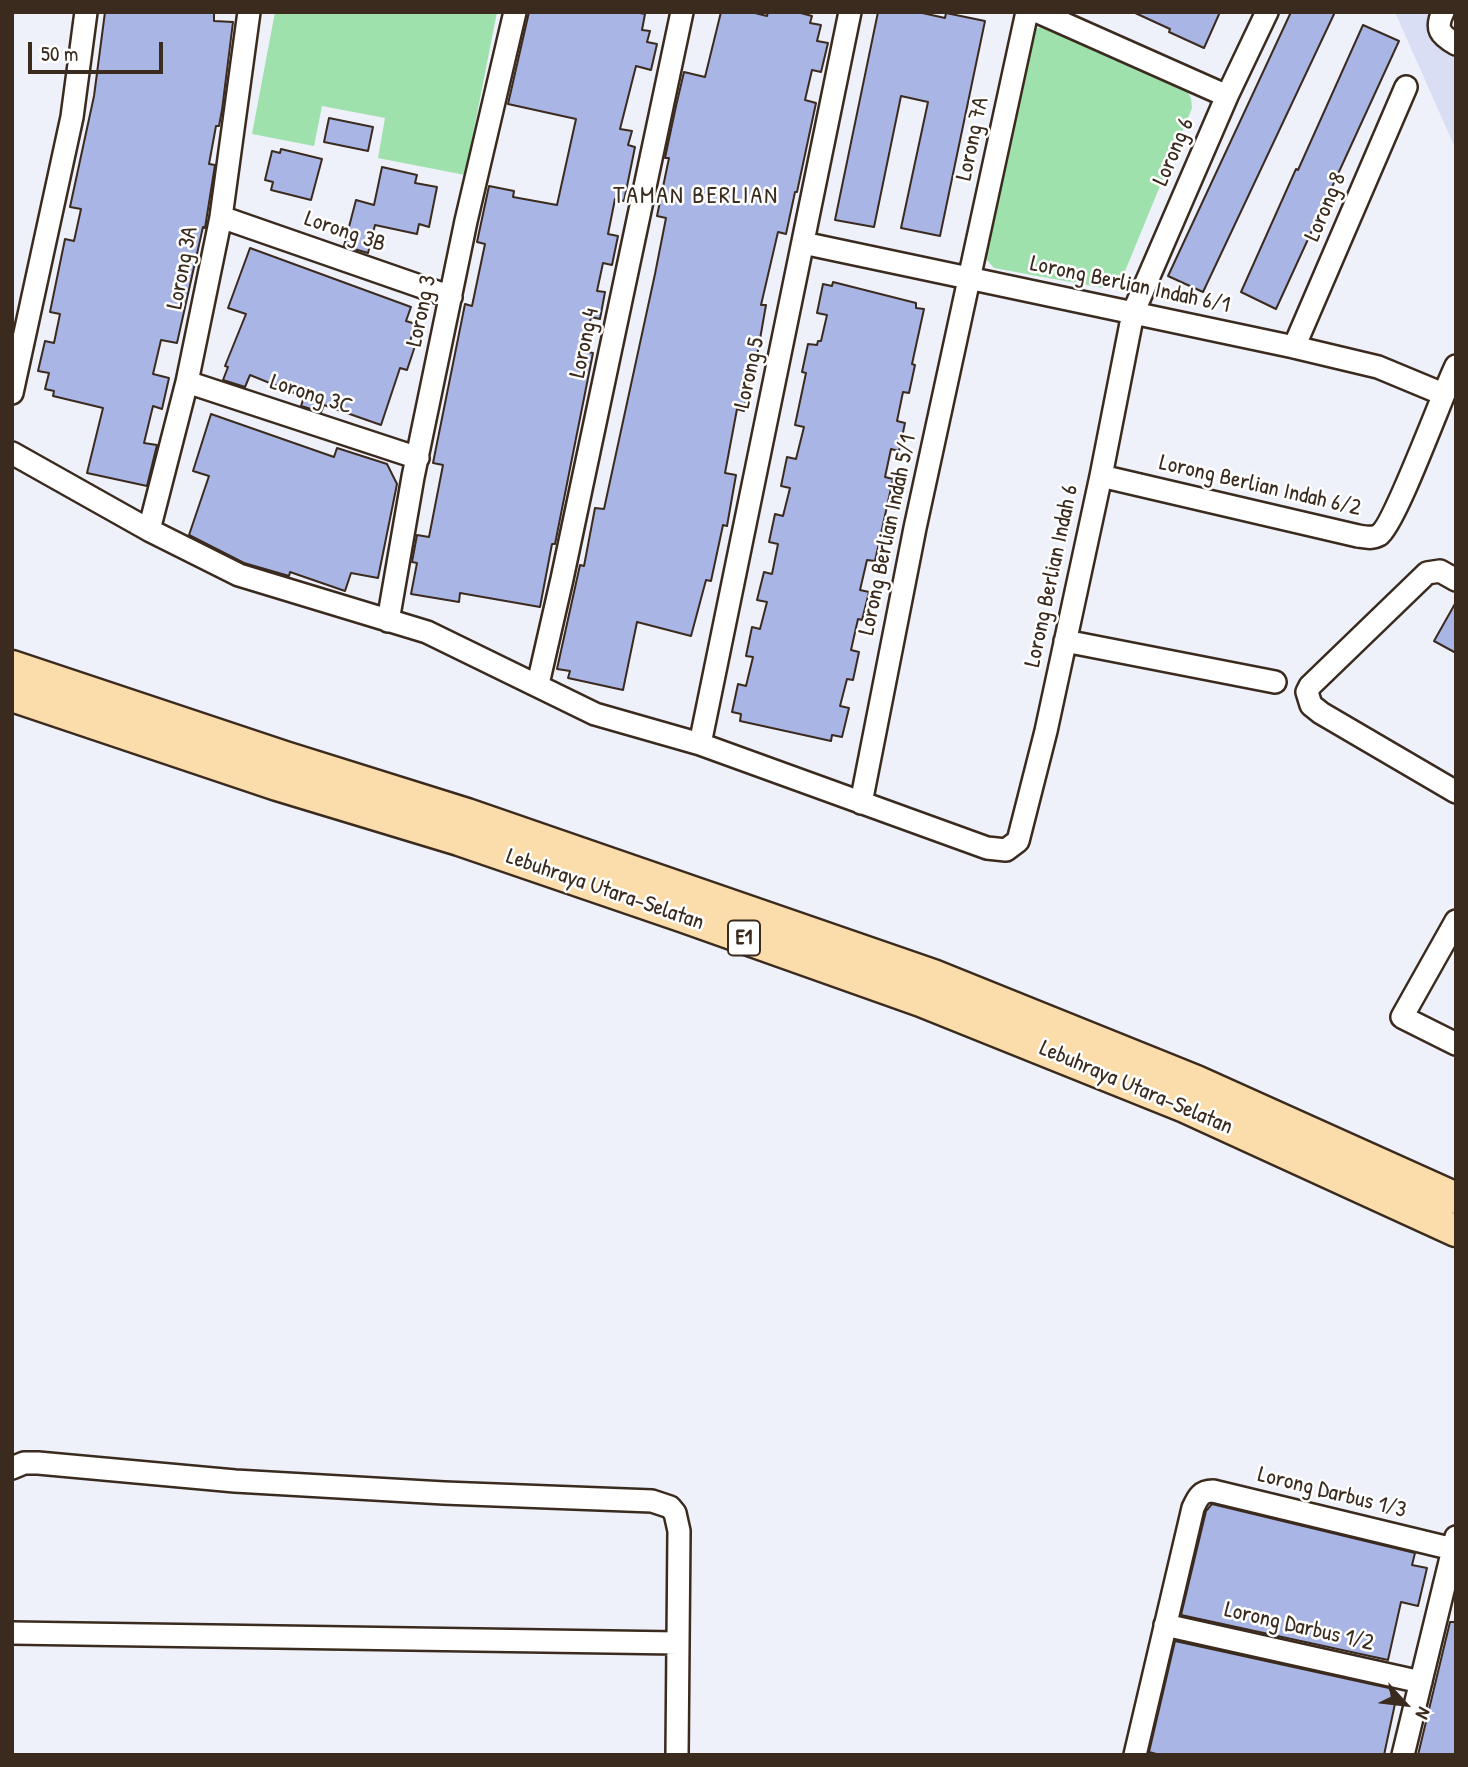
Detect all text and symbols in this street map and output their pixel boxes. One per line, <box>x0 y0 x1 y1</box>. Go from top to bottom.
scale bar <box>32 28 166 72</box>
text: 50 m <box>41 39 78 68</box>
street label: Lorong 7A <box>951 95 995 183</box>
street label: Lorong 6 <box>1147 114 1201 190</box>
street label: Lorong 8 <box>1299 169 1353 245</box>
district label: TAMAN BERLIAN <box>615 183 777 211</box>
street label: Lorong 3B <box>301 205 389 259</box>
street label: Lorong 3A <box>161 224 205 312</box>
street label: Lorong Berlian Indah 6/1 <box>1028 250 1232 320</box>
street label: Lorong 3 <box>401 273 443 349</box>
street label: Lorong 4 <box>564 306 606 380</box>
street label: Lorong 5 <box>729 335 771 411</box>
street label: Lorong 3C <box>266 369 356 421</box>
street label: Lorong Berlian Indah 5/1 <box>853 432 923 638</box>
street label: Lorong Berlian Indah 6/2 <box>1157 449 1363 523</box>
street label: Lorong Berlian Indah 6 <box>1019 482 1085 670</box>
street label: Lebuhraya Utara–Selatan <box>503 843 707 937</box>
road number: E1 <box>728 920 760 956</box>
street label: Lebuhraya Utara–Selatan <box>1035 1035 1237 1141</box>
street label: Lorong Darbus 1/3 <box>1255 1461 1409 1525</box>
street label: Lorong Darbus 1/2 <box>1222 1596 1376 1658</box>
north arrow <box>1370 1669 1440 1739</box>
text: N <box>1410 1703 1438 1724</box>

